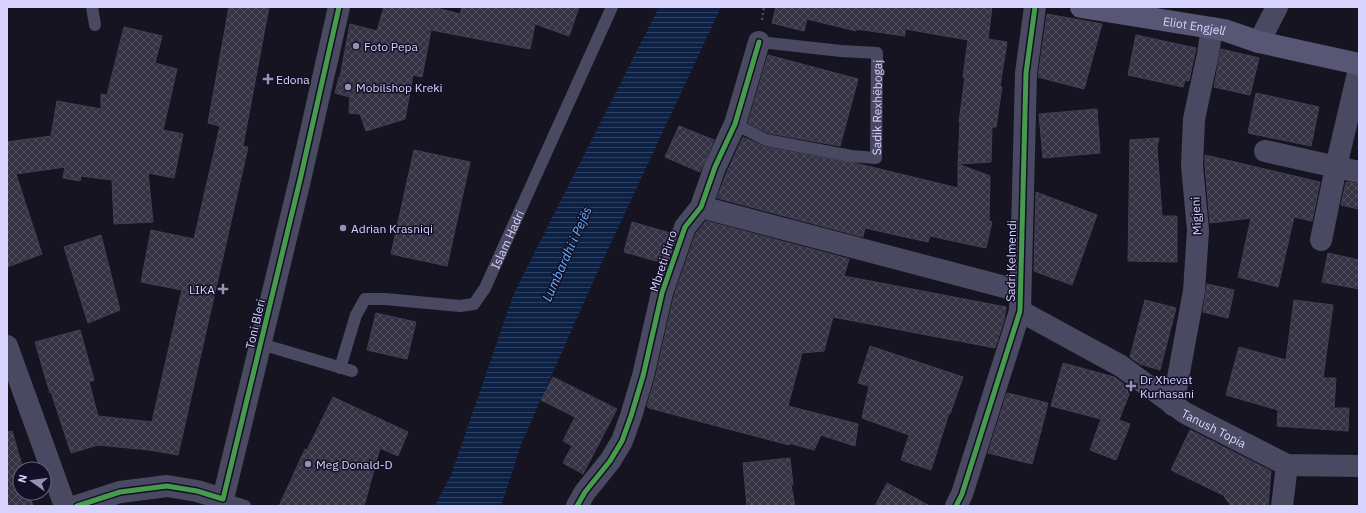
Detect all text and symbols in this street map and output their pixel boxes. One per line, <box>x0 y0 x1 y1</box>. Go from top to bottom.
street label: Eliot Engjell <box>1162 13 1228 38</box>
place label: Foto Pepa <box>364 39 418 54</box>
marker: Foto Pepa <box>351 41 361 51</box>
street label: Sadik Rexhëbogaj <box>869 60 884 155</box>
place label: Edona <box>276 72 310 87</box>
marker: Edona <box>263 74 273 84</box>
place label: Mobilshop Kreki <box>356 80 443 95</box>
marker: Mobilshop Kreki <box>343 82 353 92</box>
street label: Migjeni <box>1187 196 1205 236</box>
water label: Lumbardhi i Pejës <box>538 204 596 304</box>
street label: Islam Hadri <box>487 208 527 271</box>
street label: Sadri Kelmendi <box>1003 220 1019 302</box>
place label: Adrian Krasniqi <box>351 221 433 236</box>
marker: Adrian Krasniqi <box>338 223 348 233</box>
street label: Mbreti Pirro <box>646 228 680 293</box>
place label: LIKA <box>189 282 215 297</box>
marker: LIKA <box>218 284 228 294</box>
street label: Toni Bleri <box>242 298 268 350</box>
place label: Dr Xhevat Kurhasani <box>1140 372 1194 401</box>
marker: Dr Xhevat Kurhasani <box>1125 380 1137 392</box>
street label: Tanush Topia <box>1179 405 1250 451</box>
place label: Meg Donald-D <box>316 457 393 472</box>
marker: Meg Donald-D <box>303 459 313 469</box>
north arrow <box>12 461 52 501</box>
text: N <box>15 473 30 484</box>

